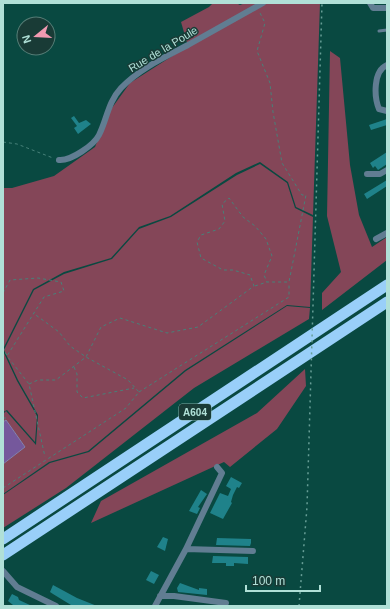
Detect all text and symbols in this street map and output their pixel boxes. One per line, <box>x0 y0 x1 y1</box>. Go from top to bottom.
north arrow <box>16 16 56 56</box>
street label: Rue de la Poule <box>126 24 200 74</box>
text: N <box>20 33 33 45</box>
road number: A604 <box>179 404 211 420</box>
scale bar <box>246 567 320 593</box>
text: 100 m <box>252 574 285 588</box>

